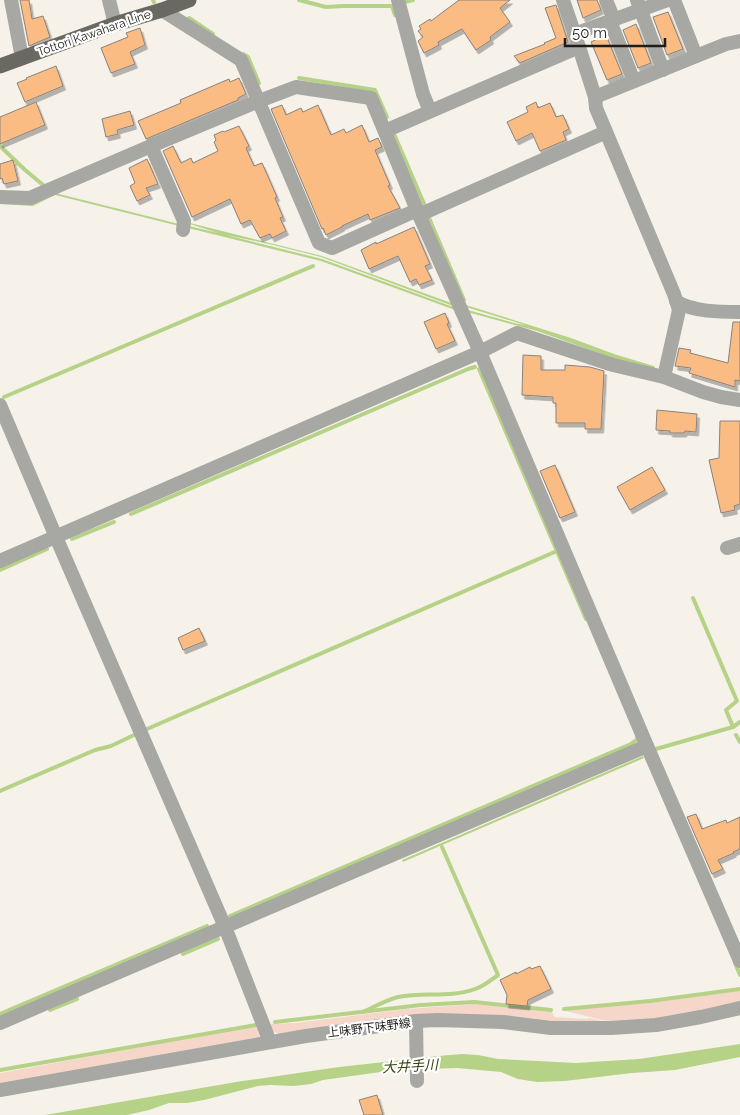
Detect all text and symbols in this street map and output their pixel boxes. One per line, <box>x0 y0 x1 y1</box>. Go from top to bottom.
street label: Tottori Kawahara Line <box>35 7 153 59</box>
scale bar <box>565 15 665 47</box>
text: 50 m <box>572 24 607 42</box>
street label: 上味野下味野線 <box>326 1016 412 1040</box>
water label: 大井手川 <box>382 1056 440 1075</box>

